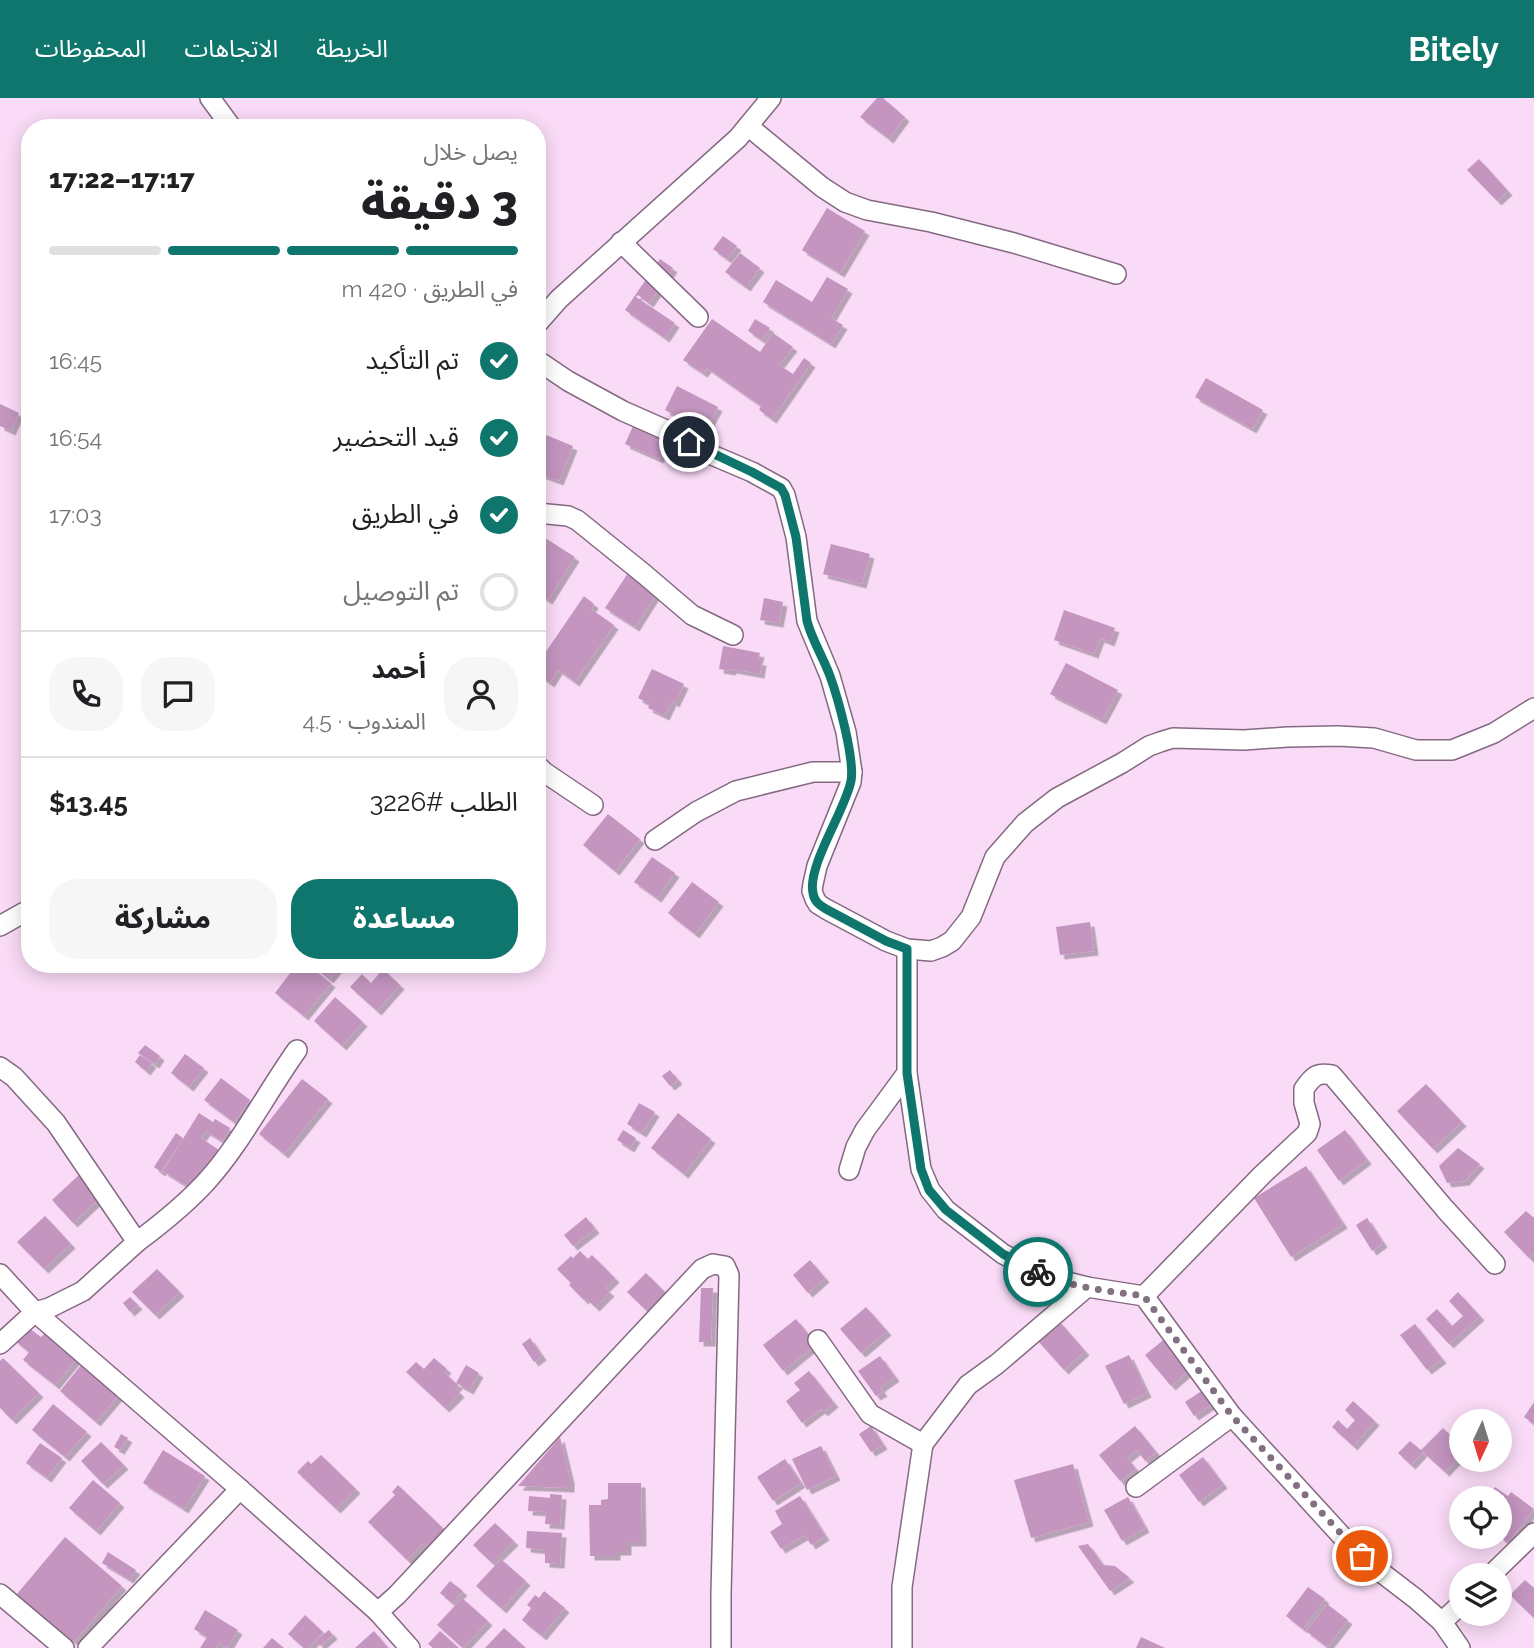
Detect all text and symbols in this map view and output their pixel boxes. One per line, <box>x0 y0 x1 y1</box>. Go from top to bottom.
text: Bitely <box>1408 30 1499 69</box>
text: المحفوظات <box>35 34 146 63</box>
text: الاتجاهات <box>184 34 278 63</box>
text: الخريطة <box>316 34 388 63</box>
text: يصل خلال <box>423 138 518 165</box>
text: 17:17–17:22 <box>49 164 195 194</box>
text: 3 دقيقة <box>361 176 518 230</box>
text: في الطريق · 420 m <box>342 275 518 302</box>
icon: check <box>480 342 518 380</box>
text: تم التأكيد <box>366 345 459 375</box>
text: 16:45 <box>49 347 102 374</box>
pin <box>659 412 719 472</box>
icon: check <box>480 419 518 457</box>
text: قيد التحضير <box>333 422 459 452</box>
icon: home <box>670 423 708 461</box>
text: 16:54 <box>49 424 102 451</box>
icon: check <box>480 496 518 534</box>
text: في الطريق <box>352 499 459 529</box>
text: 17:03 <box>49 501 102 528</box>
text: تم التوصيل <box>343 576 459 606</box>
text: أحمد <box>372 654 426 684</box>
button: phone <box>49 657 123 731</box>
button: chat <box>141 657 215 731</box>
button: person <box>444 657 518 731</box>
text: المندوب · 4.5 <box>302 707 426 734</box>
text: الطلب #3226 <box>369 787 518 817</box>
text: $13.45 <box>49 788 128 818</box>
button: مشاركة <box>49 879 277 959</box>
button: مساعدة <box>291 879 518 959</box>
courier <box>1003 1237 1073 1307</box>
icon: bike <box>1019 1253 1057 1291</box>
north arrow <box>1449 1409 1512 1472</box>
map controls <box>1449 1409 1512 1626</box>
button: locate <box>1449 1486 1512 1549</box>
pin <box>1332 1526 1392 1586</box>
icon: bag <box>1343 1537 1381 1575</box>
button: layers <box>1449 1563 1512 1626</box>

